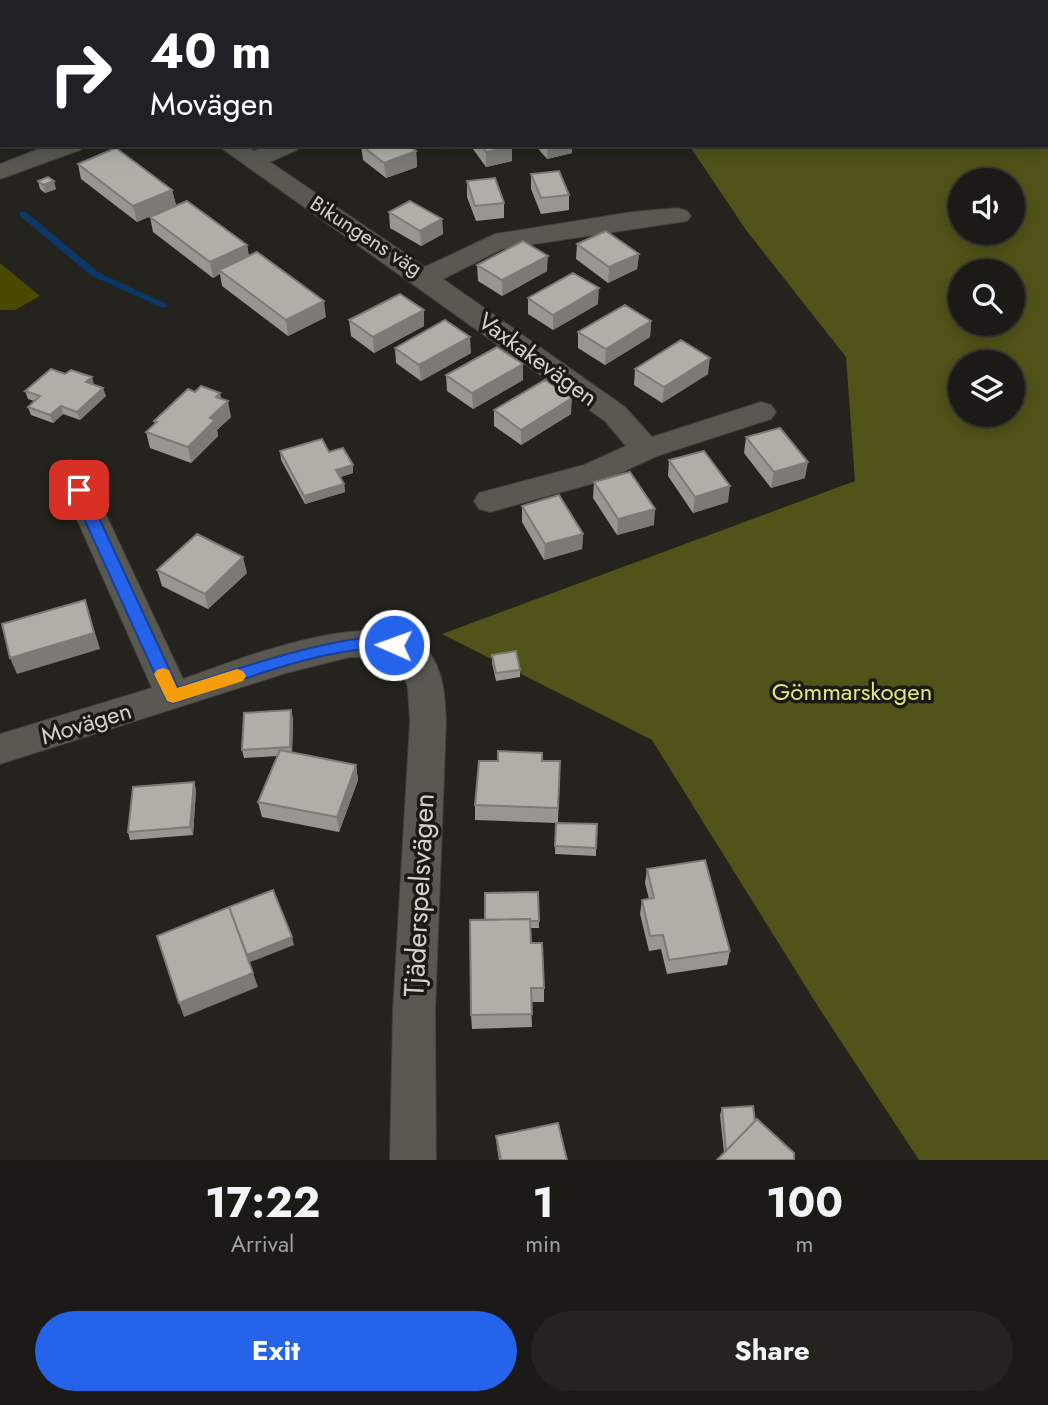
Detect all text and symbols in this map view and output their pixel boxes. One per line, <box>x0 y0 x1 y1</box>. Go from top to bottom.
text: 40 m <box>150 16 272 86</box>
icon: right <box>35 28 126 119</box>
text: Movägen <box>150 81 274 127</box>
map controls <box>948 168 1025 427</box>
button: sound <box>948 168 1025 245</box>
street label: Bikungens väg <box>304 188 428 284</box>
button: search <box>948 259 1025 336</box>
street label: Vaxkakevägen <box>471 304 605 414</box>
button: layers <box>948 350 1025 427</box>
pin <box>49 460 109 520</box>
icon: arrive <box>60 471 98 509</box>
position arrow <box>357 608 431 682</box>
park label: Gömmarskogen <box>772 674 932 709</box>
street label: Movägen <box>36 693 136 753</box>
street label: Tjäderspelsvägen <box>393 792 445 998</box>
text: 17:22 <box>205 1172 320 1233</box>
text: 1 <box>532 1172 554 1233</box>
text: 100 <box>766 1172 843 1233</box>
text: Arrival <box>231 1227 294 1261</box>
text: min <box>525 1227 561 1261</box>
text: m <box>796 1227 814 1261</box>
button: Exit <box>35 1311 517 1391</box>
button: Share <box>531 1311 1013 1391</box>

